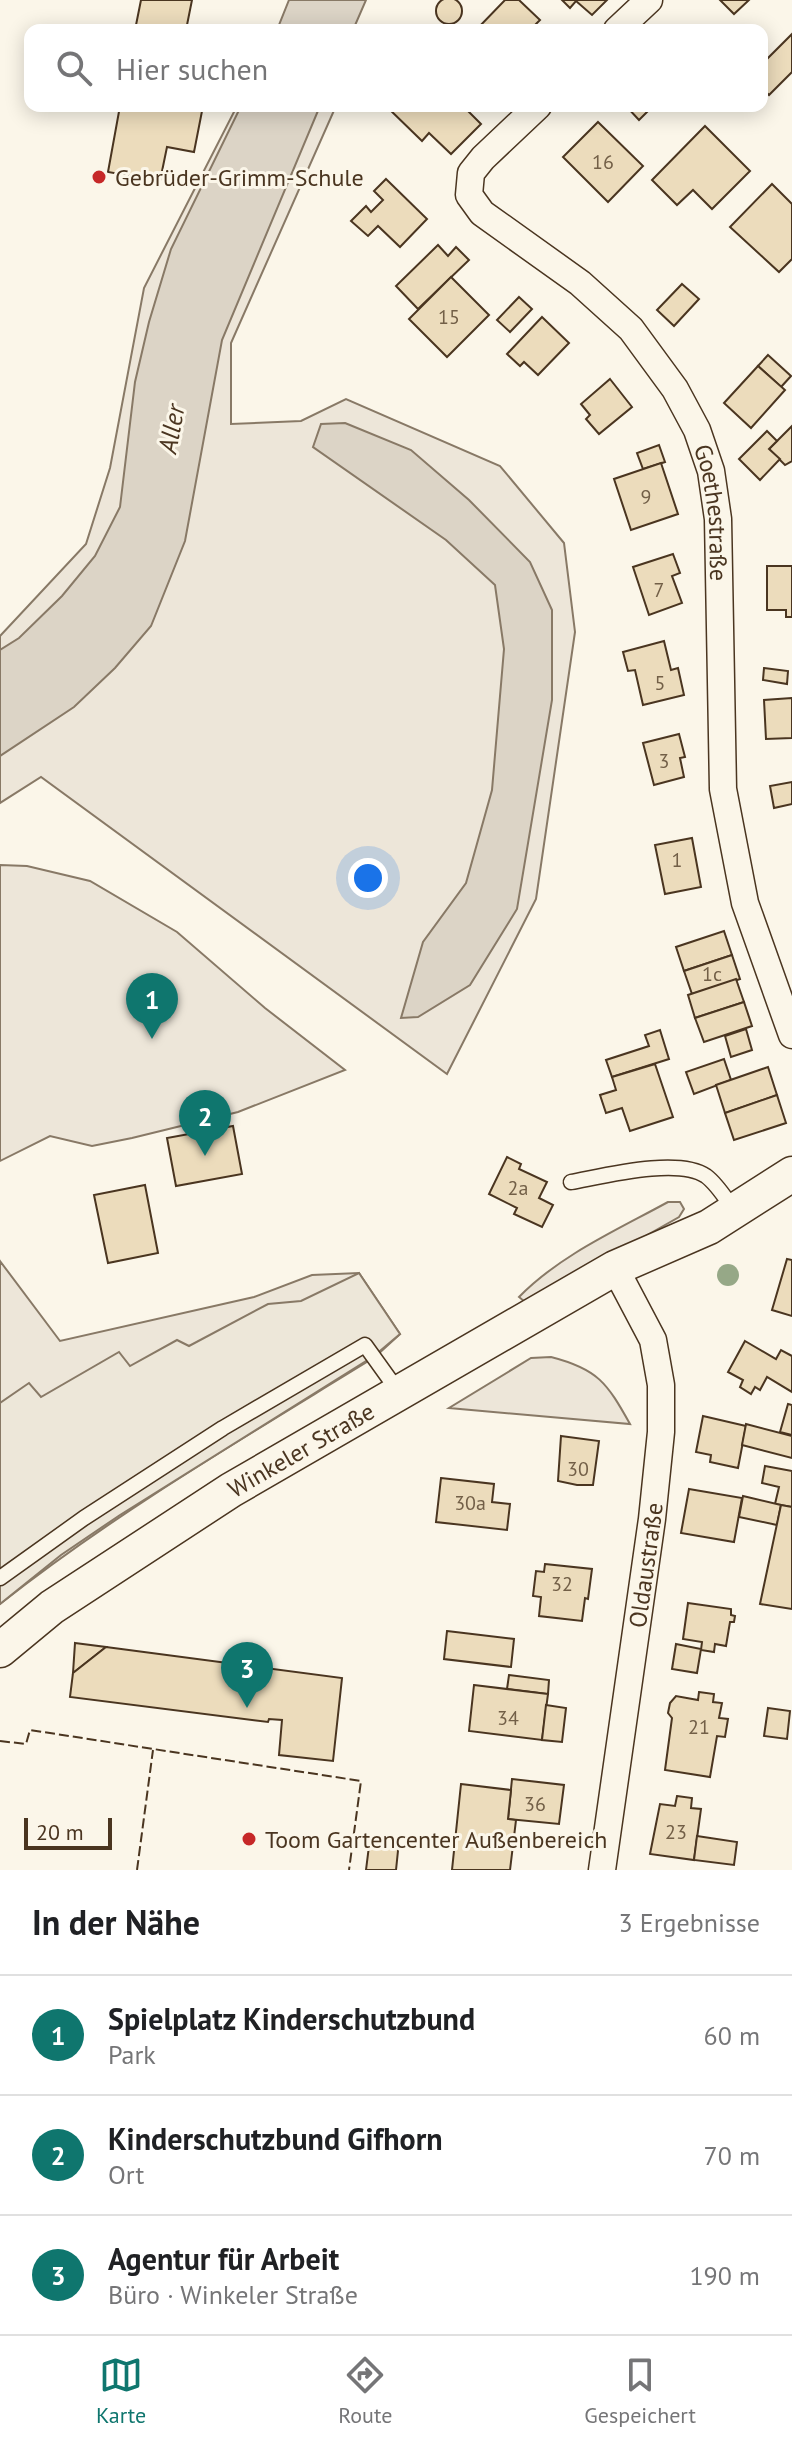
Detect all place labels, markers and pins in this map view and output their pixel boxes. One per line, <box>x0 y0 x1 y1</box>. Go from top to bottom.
place label: Gebrüder-Grimm-Schule <box>115 162 364 193</box>
marker: Gebrüder-Grimm-Schule <box>90 168 108 186</box>
pin: 1 <box>126 973 178 1039</box>
pin: 2 <box>179 1090 231 1156</box>
pin: 3 <box>221 1642 273 1708</box>
place label: Toom Gartencenter Außenbereich <box>265 1824 607 1855</box>
marker: Toom Gartencenter Außenbereich <box>240 1830 258 1848</box>

